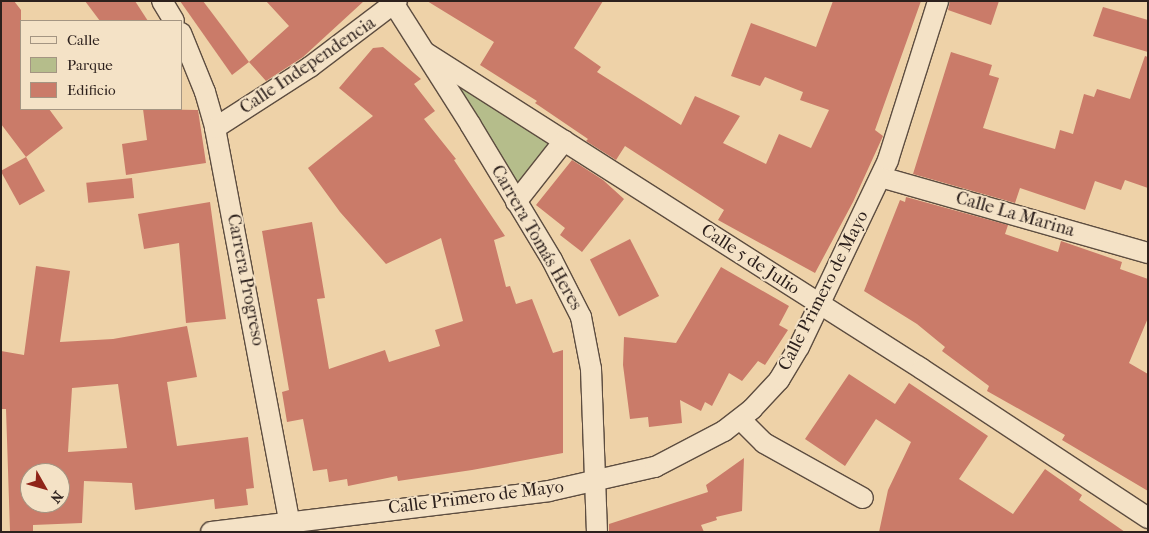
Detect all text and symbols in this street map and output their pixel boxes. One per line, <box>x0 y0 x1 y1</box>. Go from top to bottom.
street label: Calle Independencia <box>236 13 380 119</box>
legend <box>20 20 182 110</box>
text: Calle <box>67 31 100 49</box>
text: Parque <box>67 56 113 74</box>
text: Edificio <box>67 81 116 99</box>
street label: Carrera Tomás Heres <box>486 162 586 314</box>
street label: Calle La Marina <box>953 188 1077 242</box>
street label: Calle Primero de Mayo <box>774 207 874 375</box>
street label: Carrera Progreso <box>222 212 268 348</box>
street label: Calle 5 de Julio <box>697 220 803 300</box>
north arrow <box>20 463 70 513</box>
street label: Calle Primero de Mayo <box>387 477 565 519</box>
text: N <box>46 488 66 506</box>

